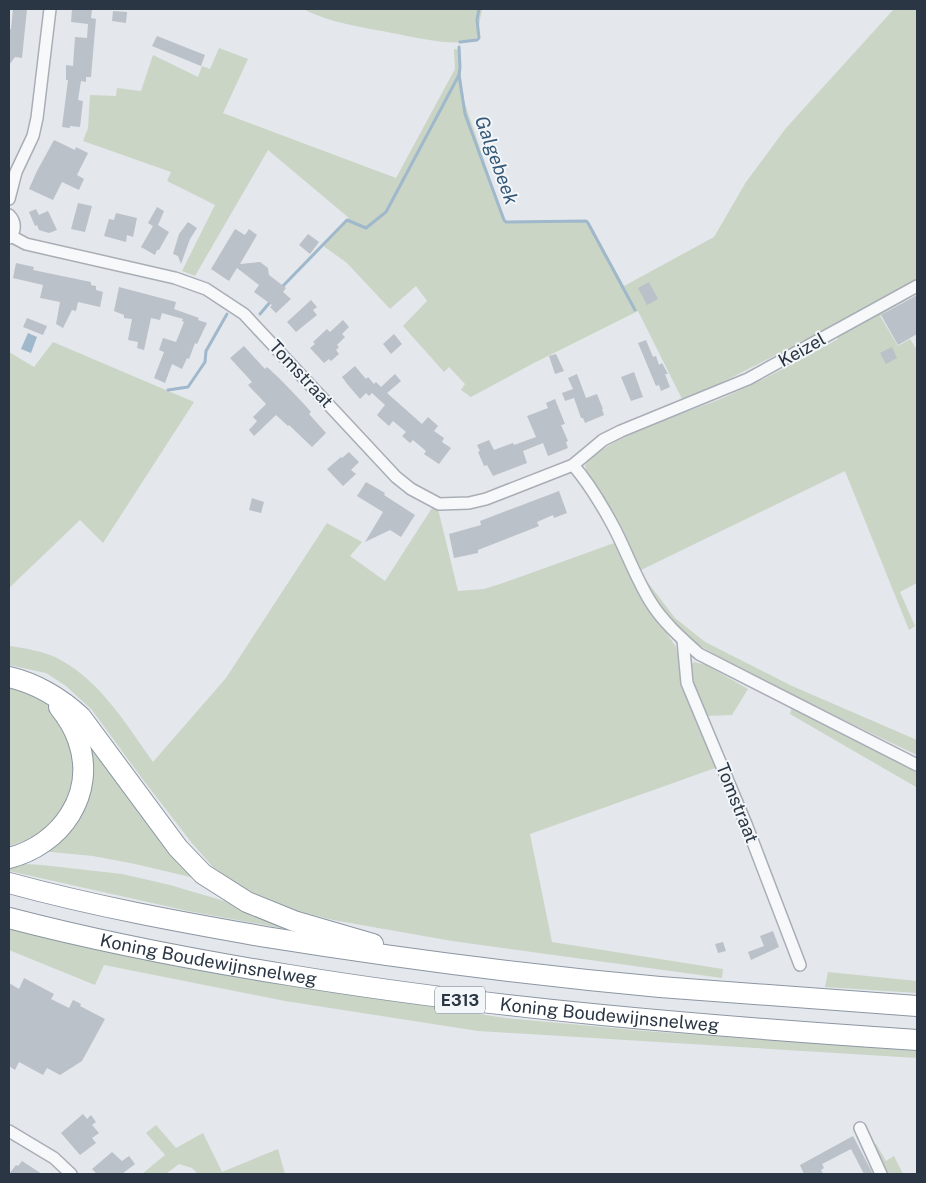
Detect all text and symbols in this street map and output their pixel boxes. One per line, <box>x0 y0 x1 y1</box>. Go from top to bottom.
water label: Galgebeek <box>471 113 523 208</box>
street label: Keizel <box>775 328 829 371</box>
street label: Tomstraat <box>265 336 338 412</box>
street label: Tomstraat <box>712 760 763 846</box>
street label: Koning Boudewijnsnelweg <box>98 929 319 989</box>
road number: E313 <box>435 986 485 1014</box>
street label: Koning Boudewijnsnelweg <box>499 993 720 1035</box>

